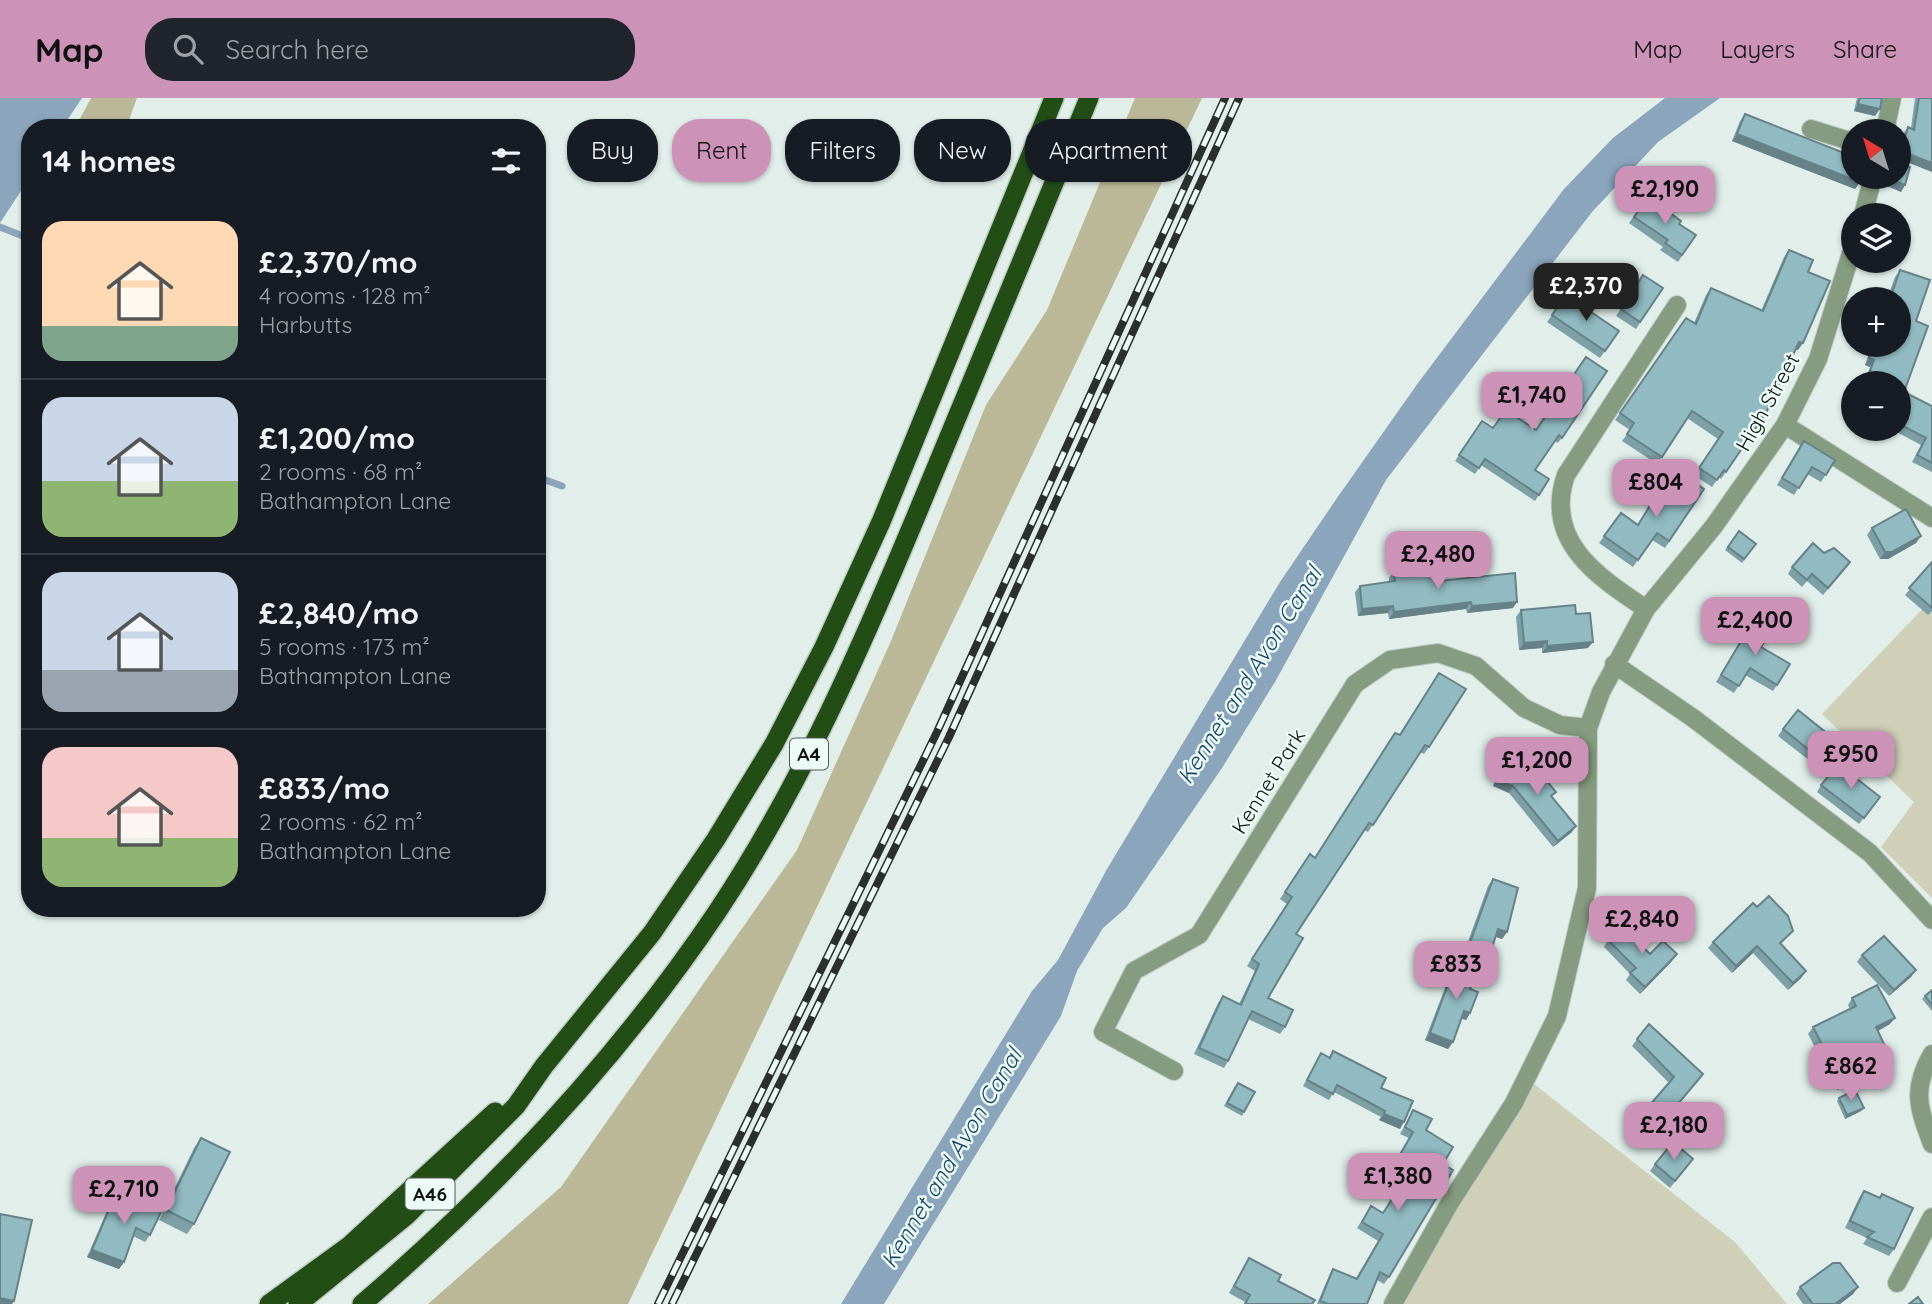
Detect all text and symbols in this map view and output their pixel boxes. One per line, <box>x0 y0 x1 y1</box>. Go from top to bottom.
search box <box>145 18 635 81</box>
text: Map <box>35 29 103 70</box>
icon: search <box>169 30 207 68</box>
text: Search here <box>225 33 369 66</box>
text: Map <box>1633 34 1682 64</box>
text: Layers <box>1720 34 1795 64</box>
text: Share <box>1833 34 1897 64</box>
chip: Buy <box>567 119 658 182</box>
chip: Rent <box>672 119 771 182</box>
chip: Filters <box>785 119 900 182</box>
chip: New <box>914 119 1011 182</box>
chip: Apartment <box>1025 119 1192 182</box>
north arrow <box>1841 119 1911 189</box>
map controls <box>1841 119 1911 441</box>
text: 14 homes <box>42 142 176 180</box>
icon: filters <box>487 142 525 180</box>
pin: £2,190 <box>1608 166 1722 226</box>
text: £2,190 <box>1631 174 1699 203</box>
button: layers <box>1841 203 1911 273</box>
text: £2,370/mo <box>259 243 417 281</box>
icon: home <box>98 249 182 333</box>
pin: £2,370 <box>1529 264 1643 323</box>
text: £2,370 <box>1550 271 1622 300</box>
text: 4 rooms · 128 m² <box>259 281 431 310</box>
button: + <box>1841 287 1911 357</box>
text: Harbutts <box>259 310 352 339</box>
street label: High Street <box>1730 349 1804 455</box>
button: − <box>1841 371 1911 441</box>
pin: £1,740 <box>1475 372 1589 432</box>
text: £1,740 <box>1498 380 1566 409</box>
text: £1,200/mo <box>259 419 415 457</box>
icon: home <box>98 425 182 509</box>
text: 2 rooms · 68 m² <box>259 457 422 486</box>
pin: £804 <box>1615 460 1697 519</box>
text: £804 <box>1629 467 1683 496</box>
text: Bathampton Lane <box>259 486 451 515</box>
pin: £2,480 <box>1381 532 1495 591</box>
text: £2,480 <box>1401 539 1475 568</box>
water label: Kennet and Avon Canal <box>1170 559 1329 789</box>
text: £2,840/mo <box>259 594 419 632</box>
pin: £2,400 <box>1698 598 1812 657</box>
icon: home <box>98 600 182 684</box>
text: £2,400 <box>1717 605 1793 634</box>
text: 5 rooms · 173 m² <box>259 632 430 661</box>
text: Bathampton Lane <box>259 661 451 690</box>
street label: Kennet Park <box>1225 724 1311 838</box>
pin: £950 <box>1810 732 1892 791</box>
road number: A4 <box>790 738 828 769</box>
pin: £1,200 <box>1480 738 1594 797</box>
text: £950 <box>1824 739 1878 768</box>
text: £1,200 <box>1502 745 1572 774</box>
text: £833/mo <box>259 769 390 807</box>
icon: home <box>98 775 182 859</box>
text: 2 rooms · 62 m² <box>259 807 423 836</box>
text: Bathampton Lane <box>259 836 451 865</box>
pin: £2,840 <box>1585 896 1699 956</box>
text: £2,840 <box>1605 904 1679 933</box>
pin: £833 <box>1415 942 1497 1001</box>
text: £833 <box>1430 949 1482 978</box>
water label: Kennet and Avon Canal <box>874 1041 1029 1273</box>
pin: £862 <box>1810 1044 1892 1103</box>
text: £862 <box>1825 1051 1877 1080</box>
pin: £2,180 <box>1617 1102 1731 1162</box>
text: £2,180 <box>1640 1110 1708 1139</box>
pin: £1,380 <box>1341 1154 1455 1213</box>
text: £1,380 <box>1364 1161 1432 1190</box>
pin: £2,710 <box>67 1166 181 1226</box>
text: £2,710 <box>89 1174 159 1203</box>
road number: A46 <box>406 1178 454 1210</box>

